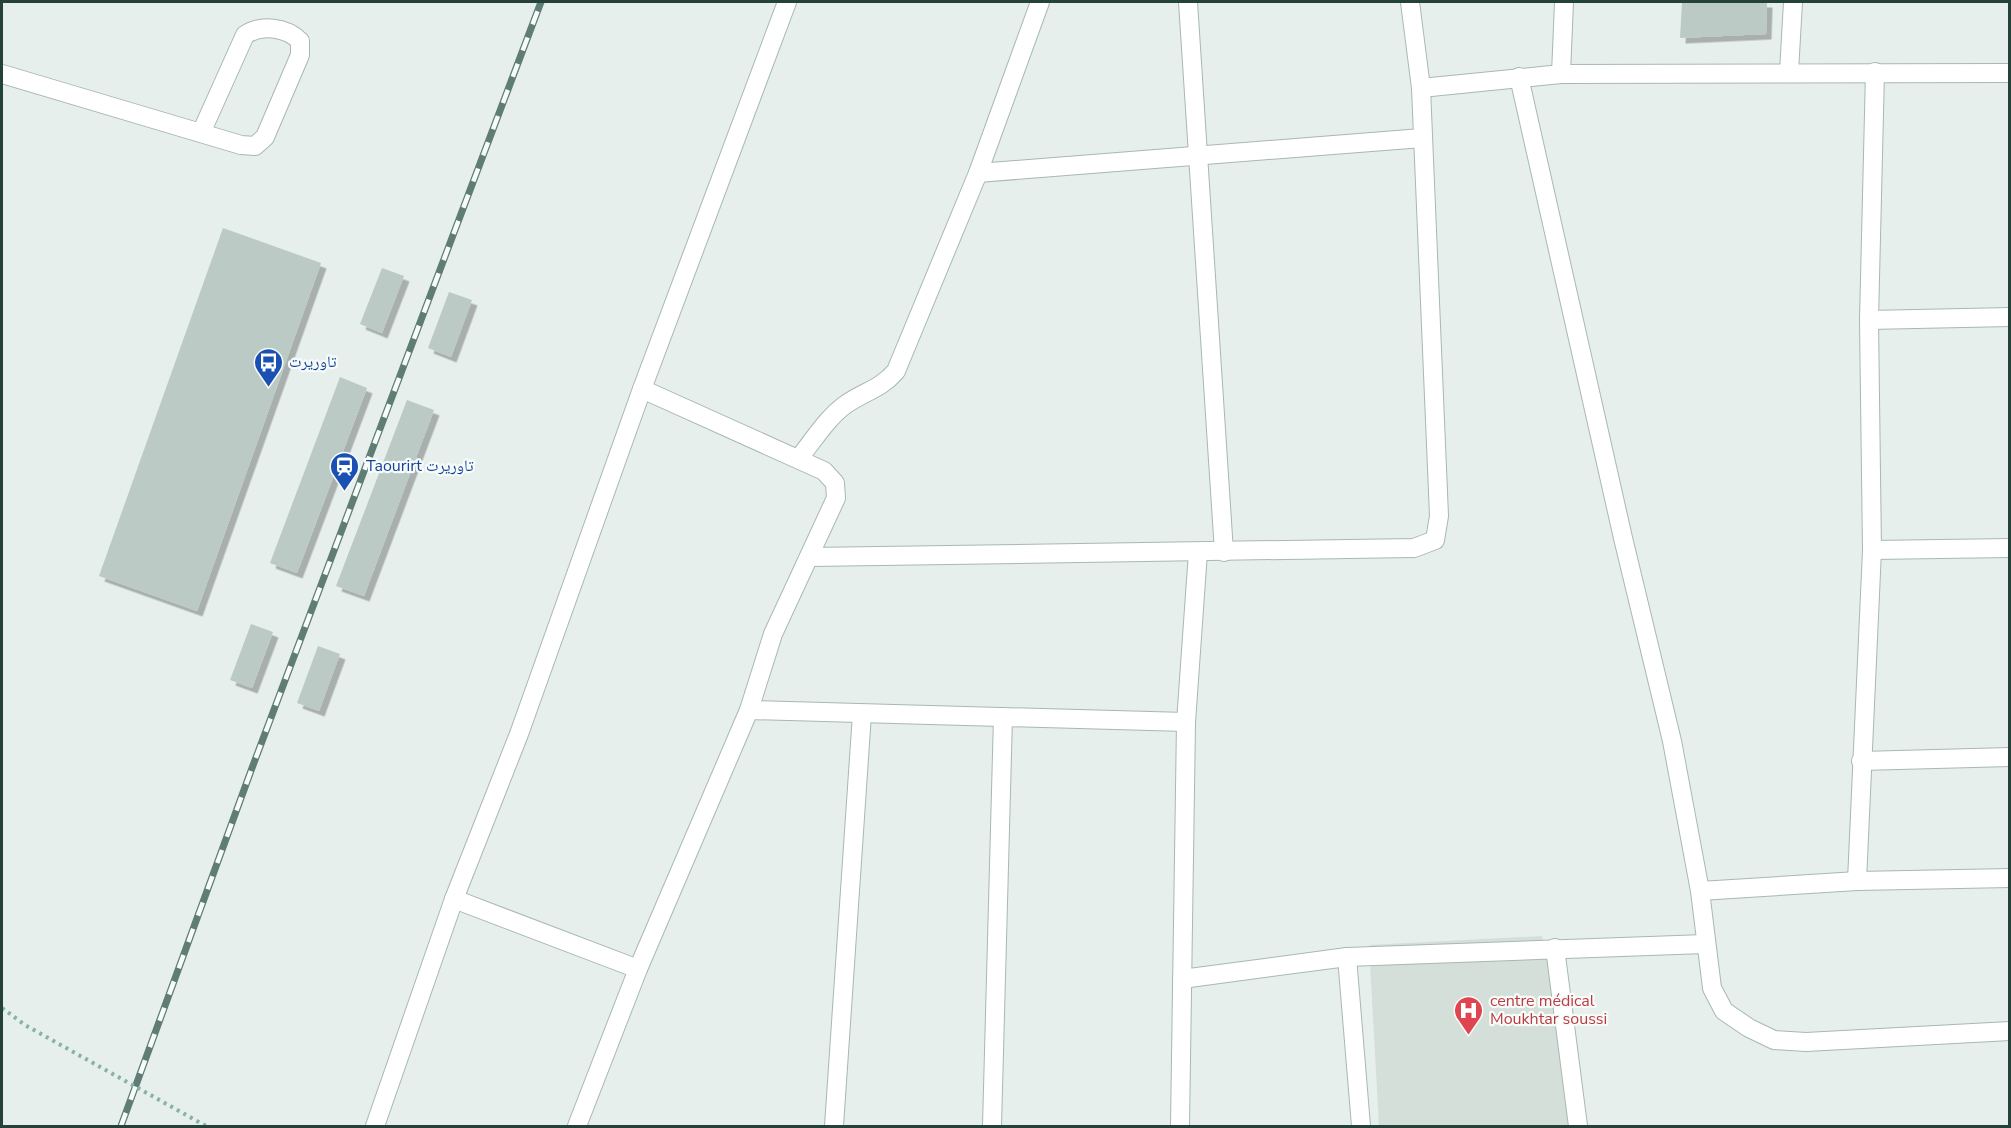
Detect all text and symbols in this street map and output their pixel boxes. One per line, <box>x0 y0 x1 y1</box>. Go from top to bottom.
bus stop icon: تاوريرت <box>252 346 284 388</box>
place label: تاوريرت <box>289 351 337 373</box>
station icon: Taourirt تاوريرت <box>329 450 361 492</box>
place label: Taourirt تاوريرت <box>366 455 474 477</box>
place label: centre médical Moukhtar soussi <box>1490 990 1607 1030</box>
hospital icon: centre médical Moukhtar soussi <box>1453 994 1485 1036</box>

